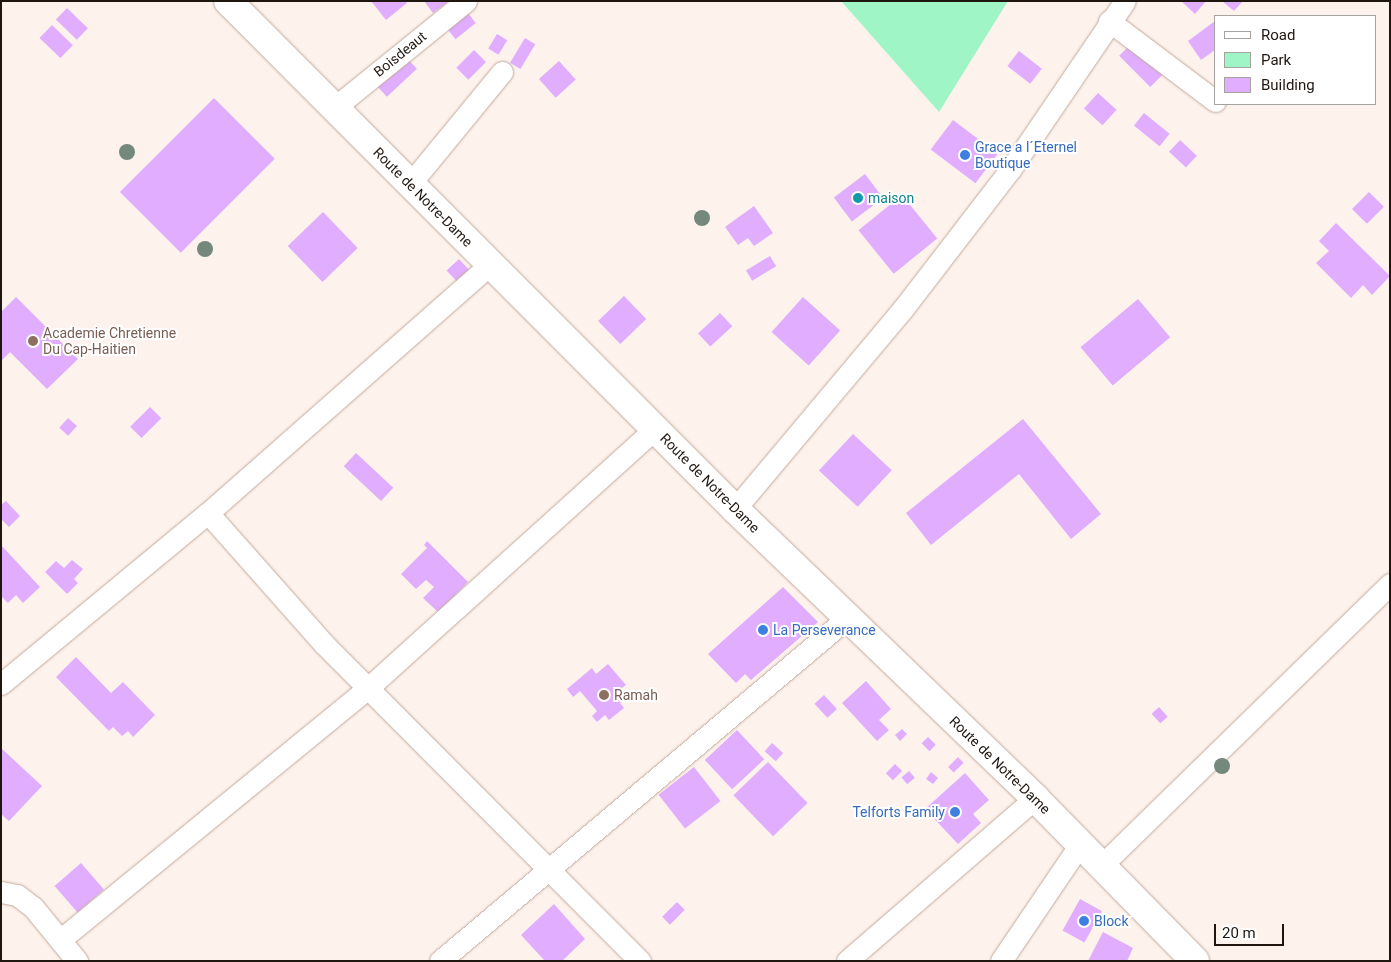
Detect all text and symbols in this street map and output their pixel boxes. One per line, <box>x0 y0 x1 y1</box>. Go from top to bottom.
legend <box>1214 15 1376 105</box>
text: Road <box>1261 26 1295 44</box>
street label: Boisdeaut <box>370 28 430 80</box>
text: Park <box>1261 51 1291 69</box>
text: Building <box>1261 76 1315 94</box>
place label: Grace a l´Eternel Boutique <box>975 139 1077 172</box>
street label: Route de Notre-Dame <box>370 144 476 250</box>
marker: Grace a l´Eternel Boutique <box>959 149 971 161</box>
place label: maison <box>868 190 914 206</box>
marker: maison <box>852 192 864 204</box>
place label: Academie Chretienne Du Cap-Haitien <box>43 325 176 358</box>
marker: Academie Chretienne Du Cap-Haitien <box>27 335 39 347</box>
street label: Route de Notre-Dame <box>657 430 763 536</box>
place label: La Perseverance <box>773 622 876 638</box>
marker: La Perseverance <box>757 624 769 636</box>
place label: Ramah <box>614 687 658 703</box>
marker: Ramah <box>598 689 610 701</box>
street label: Route de Notre-Dame <box>946 713 1054 817</box>
place label: Telforts Family <box>852 804 945 820</box>
marker: Telforts Family <box>949 806 961 818</box>
place label: Block <box>1094 913 1129 929</box>
scale bar <box>1216 914 1286 946</box>
marker: Block <box>1078 915 1090 927</box>
text: 20 m <box>1222 924 1256 942</box>

